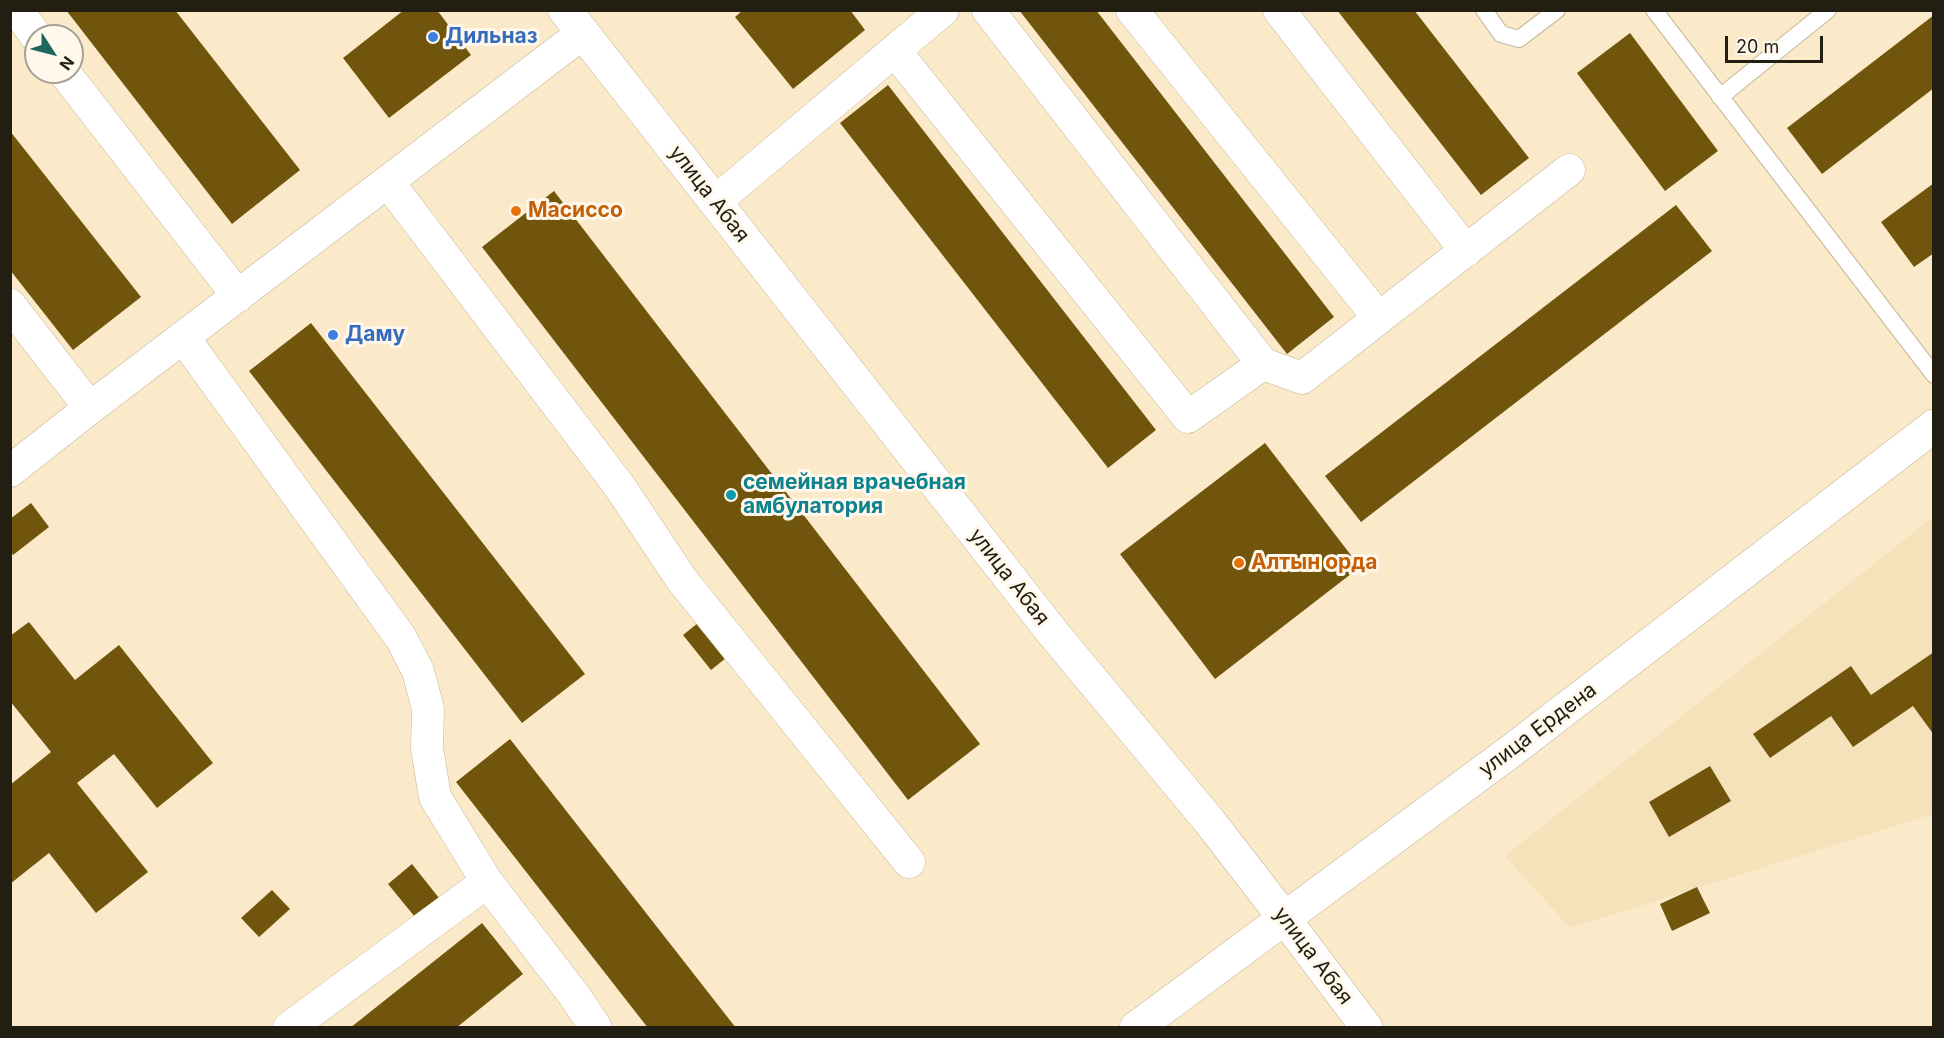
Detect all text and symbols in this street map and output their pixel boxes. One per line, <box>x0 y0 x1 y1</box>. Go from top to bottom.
north arrow <box>24 24 84 84</box>
place label: Дильназ <box>445 24 538 50</box>
scale bar <box>1728 24 1826 62</box>
marker: Дильназ <box>426 30 440 44</box>
text: 20 m <box>1736 36 1779 57</box>
text: N <box>55 53 79 74</box>
street label: улица Абая <box>663 141 755 247</box>
place label: Масиссо <box>528 198 623 224</box>
marker: Масиссо <box>509 204 523 218</box>
place label: Даму <box>345 322 405 348</box>
marker: Даму <box>326 328 340 342</box>
place label: семейная врачебная амбулатория <box>743 470 966 520</box>
marker: семейная врачебная амбулатория <box>724 488 738 502</box>
street label: улица Абая <box>963 524 1055 630</box>
place label: Алтын орда <box>1251 550 1378 576</box>
marker: Алтын орда <box>1232 556 1246 570</box>
street label: улица Ердена <box>1474 678 1602 782</box>
street label: улица Абая <box>1268 902 1358 1010</box>

